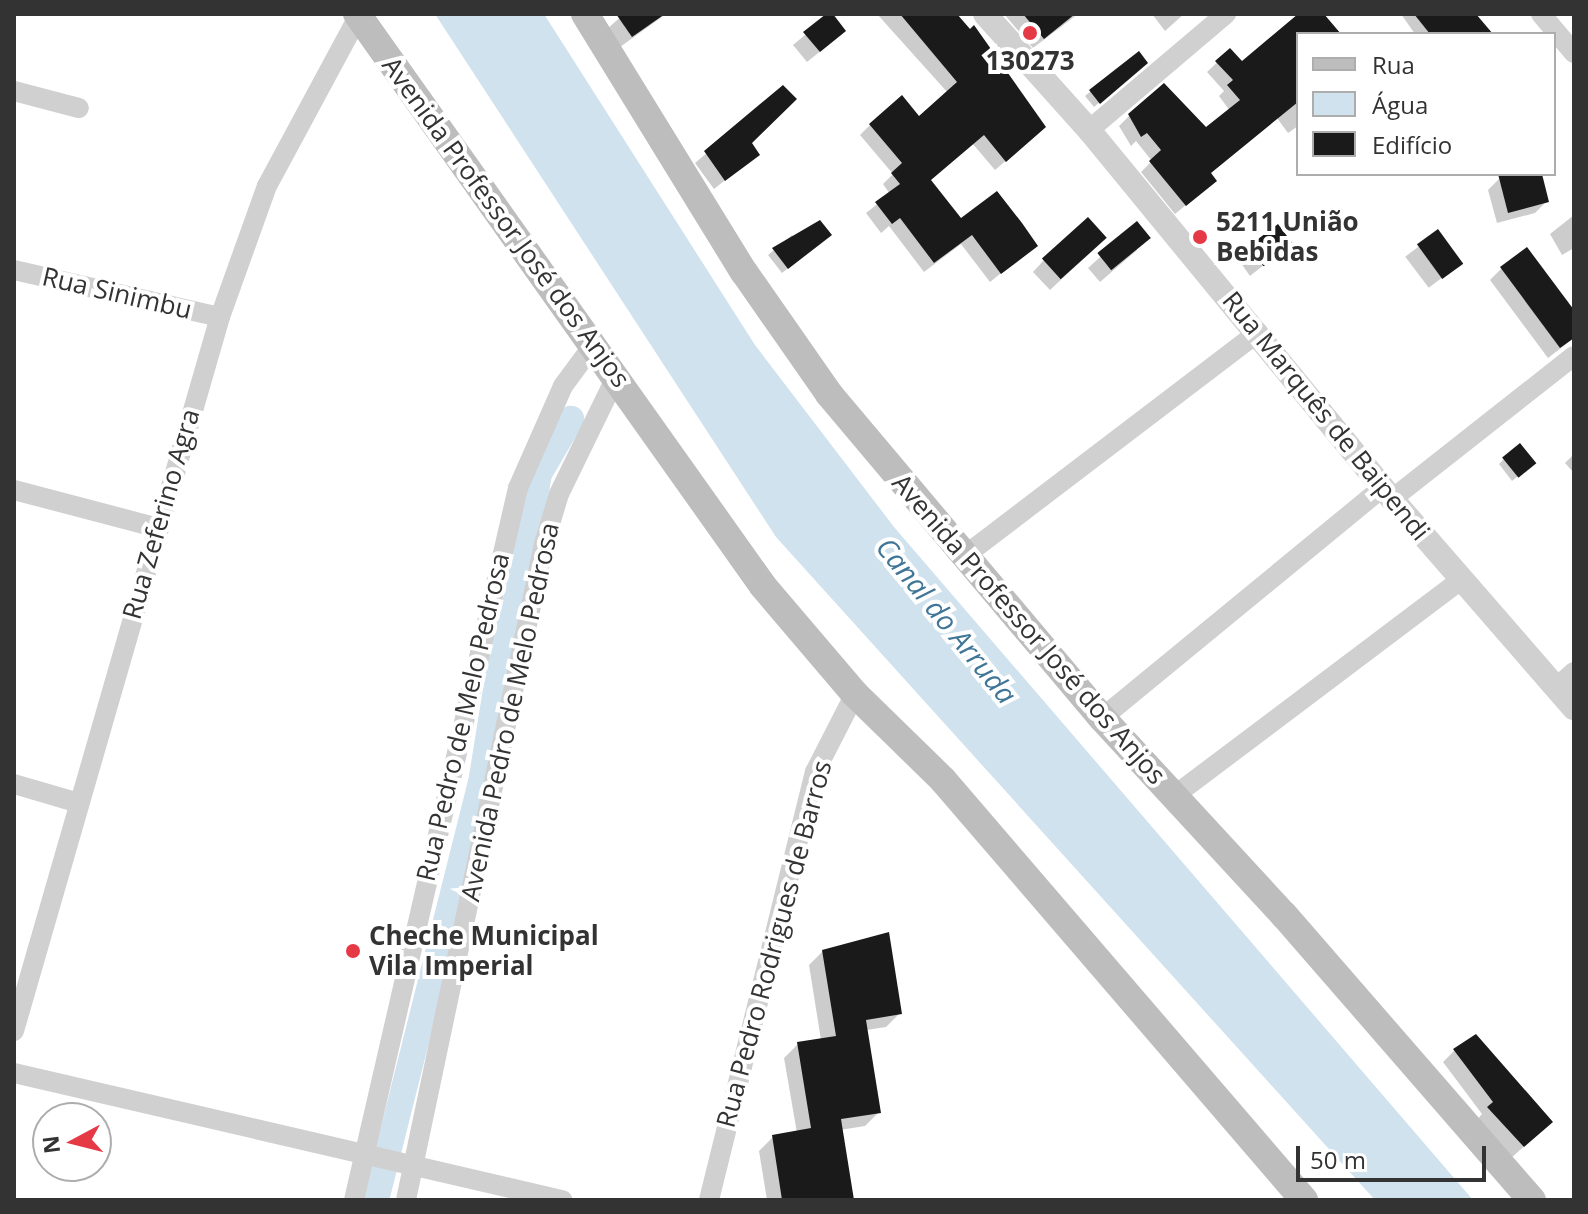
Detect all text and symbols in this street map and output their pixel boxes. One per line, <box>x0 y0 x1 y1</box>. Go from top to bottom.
marker: 130273 <box>1021 24 1039 42</box>
legend <box>1296 32 1556 176</box>
place label: 130273 <box>985 45 1075 77</box>
text: Rua <box>1372 48 1415 81</box>
street label: Avenida Professor José dos Anjos <box>376 51 636 393</box>
text: Água <box>1372 88 1428 121</box>
text: Edifício <box>1372 128 1452 161</box>
place label: 5211 União Bebidas <box>1216 206 1359 268</box>
marker: 5211 União Bebidas <box>1191 228 1209 246</box>
street label: Rua Sinimbu <box>39 261 195 325</box>
street label: Rua Marquês de Baipendi <box>1216 285 1436 547</box>
street label: Rua Zeferino Agra <box>116 405 206 623</box>
street label: Avenida Professor José dos Anjos <box>886 468 1172 790</box>
street label: Avenida Pedro de Melo Pedrosa <box>455 520 565 904</box>
water label: Canal do Arruda <box>870 530 1024 710</box>
street label: Rua Pedro de Melo Pedrosa <box>410 550 516 884</box>
street label: Rua Pedro Rodrigues de Barros <box>710 757 838 1131</box>
place label: Cheche Municipal Vila Imperial <box>369 920 599 982</box>
marker: Cheche Municipal Vila Imperial <box>344 942 362 960</box>
north arrow <box>32 1102 112 1182</box>
scale bar <box>1300 1130 1490 1180</box>
text: N <box>34 1134 66 1155</box>
text: 50 m <box>1310 1143 1366 1176</box>

